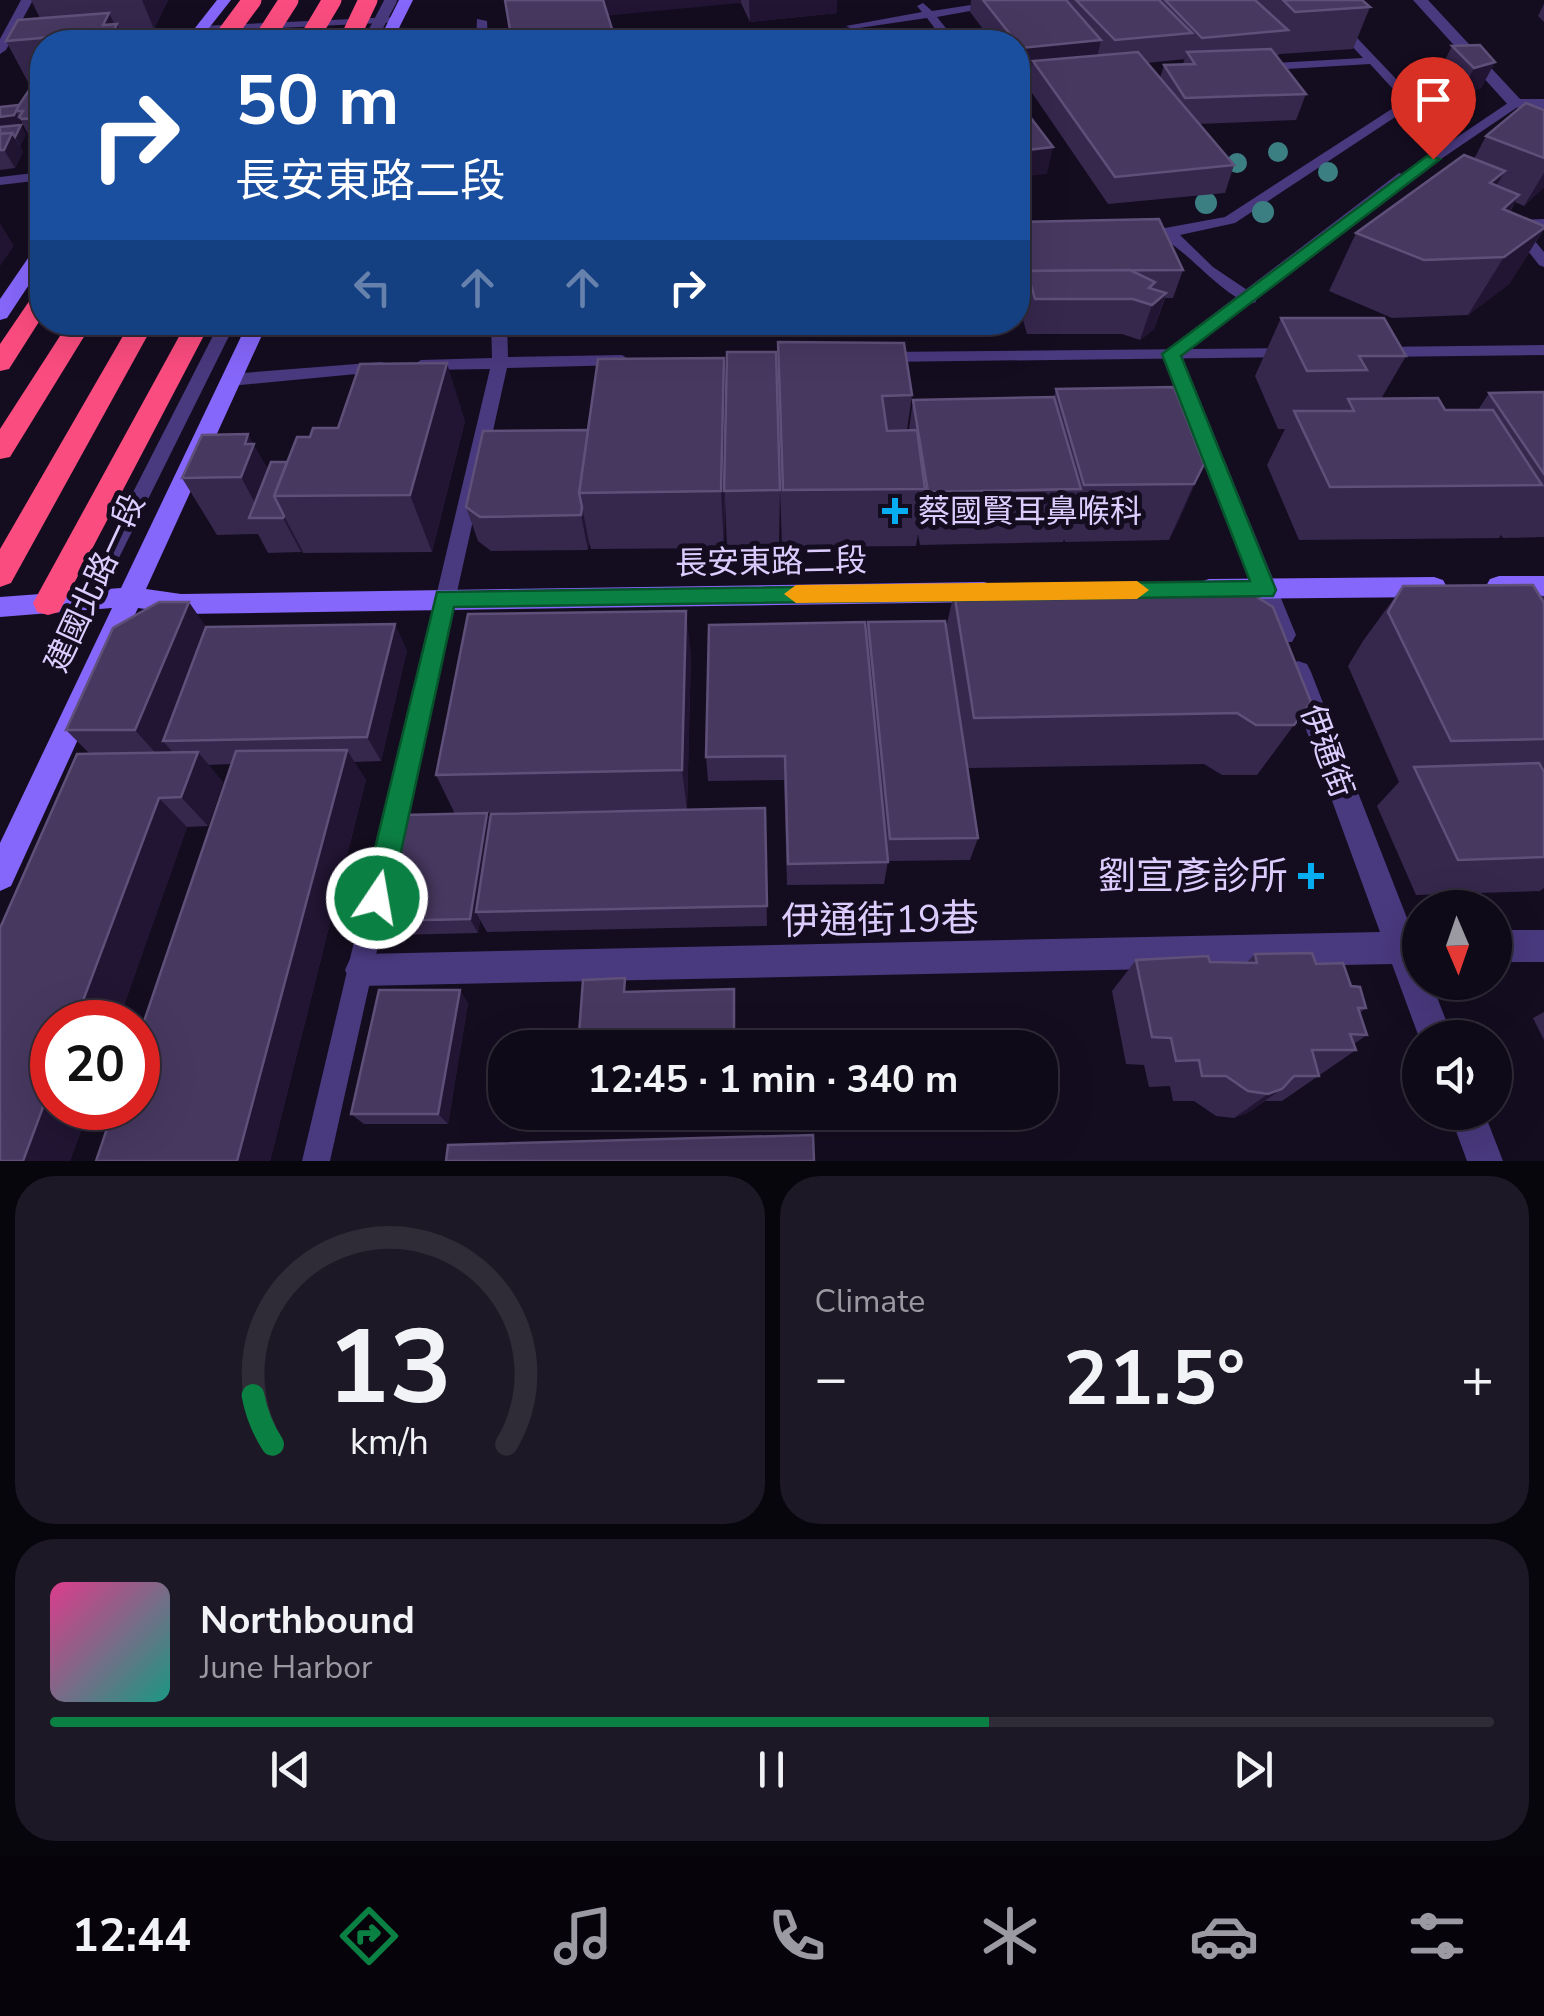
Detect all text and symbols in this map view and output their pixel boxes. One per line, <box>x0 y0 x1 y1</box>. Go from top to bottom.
text: 50 m <box>235 53 399 149</box>
pin <box>1391 57 1476 160</box>
icon: right <box>70 70 200 200</box>
icon: arrive <box>1406 72 1461 127</box>
text: 長安東路二段 <box>235 151 505 212</box>
icon: left <box>345 260 400 315</box>
icon: ahead <box>450 260 505 315</box>
icon: ahead <box>555 260 610 315</box>
icon: right <box>660 260 715 315</box>
street label: 建國北路一段 <box>35 487 155 679</box>
place label: 蔡國賢耳鼻喉科 <box>918 490 1142 533</box>
marker: 蔡國賢耳鼻喉科 <box>882 498 908 524</box>
street label: 長安東路二段 <box>675 539 867 585</box>
street label: 伊通街 <box>1290 699 1364 803</box>
position arrow <box>325 846 429 950</box>
place label: 劉宣彥診所 <box>1098 851 1288 902</box>
marker: 劉宣彥診所 <box>1298 863 1324 889</box>
north arrow <box>1402 890 1512 1000</box>
map controls <box>1402 890 1512 1130</box>
street label: 伊通街19巷 <box>781 893 979 947</box>
speed limit sign: 20 <box>30 1000 160 1130</box>
button: sound <box>1402 1020 1512 1130</box>
text: 12:45 · 1 min · 340 m <box>588 1054 958 1105</box>
text: Climate <box>815 1280 925 1323</box>
text: 13 <box>327 1297 452 1439</box>
text: 21.5° <box>1063 1328 1245 1430</box>
text: − <box>815 1341 848 1416</box>
text: + <box>1461 1341 1494 1416</box>
text: km/h <box>350 1418 429 1467</box>
text: Northbound <box>200 1595 415 1646</box>
text: June Harbor <box>200 1646 372 1689</box>
icon: previous <box>263 1742 318 1797</box>
icon: pause <box>744 1742 799 1797</box>
icon: next <box>1226 1742 1281 1797</box>
icon: directions <box>334 1901 404 1971</box>
icon: music <box>548 1901 618 1971</box>
icon: phone <box>762 1901 832 1971</box>
icon: climate <box>975 1901 1045 1971</box>
icon: car <box>1189 1901 1259 1971</box>
icon: filters <box>1402 1901 1472 1971</box>
text: 12:44 <box>72 1906 191 1967</box>

